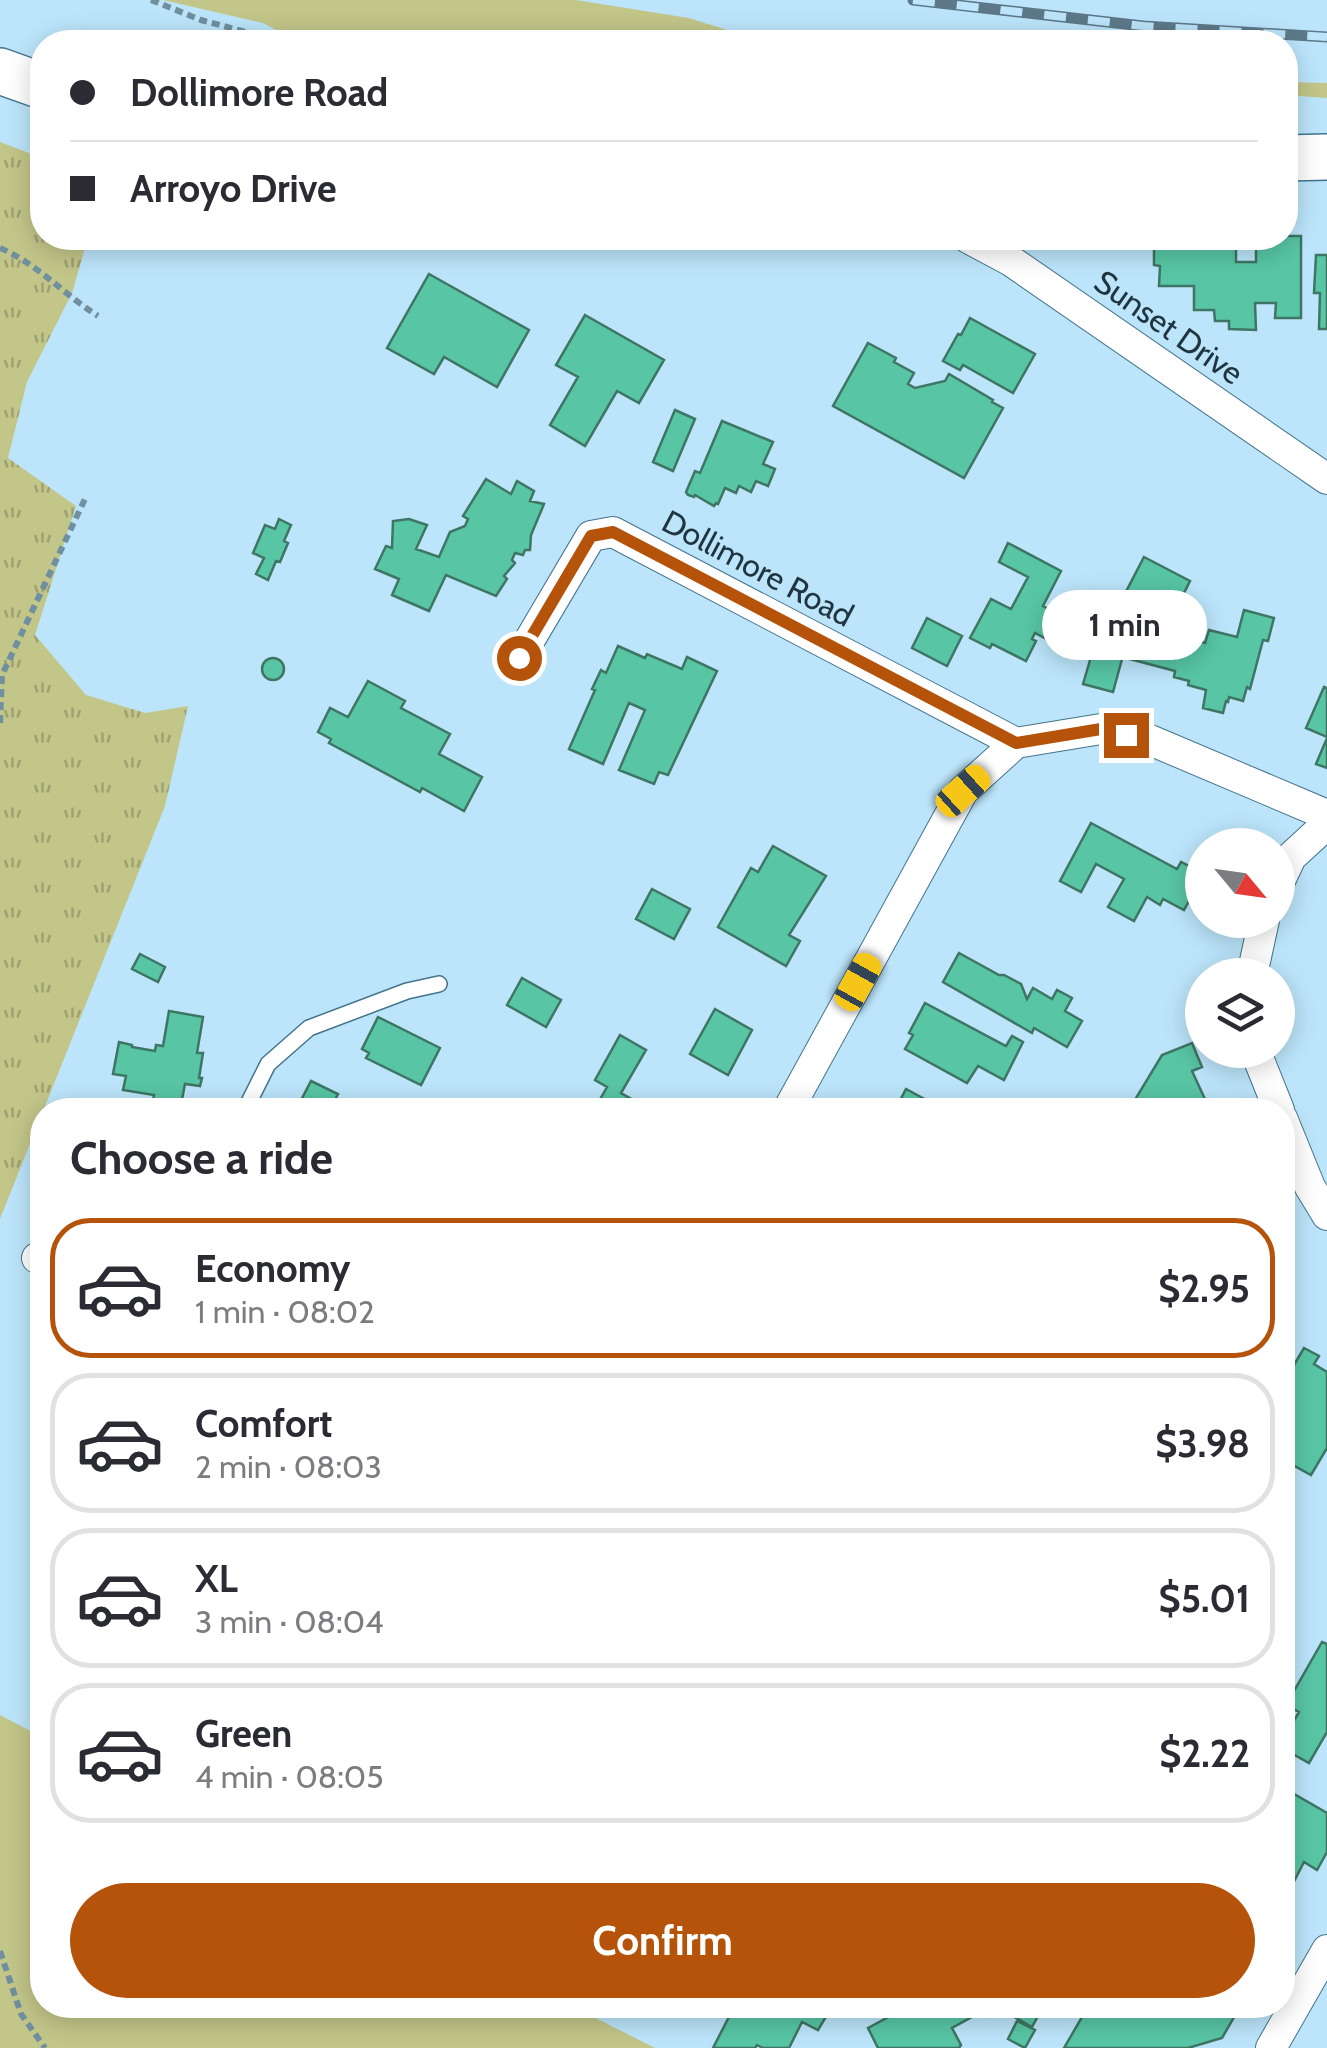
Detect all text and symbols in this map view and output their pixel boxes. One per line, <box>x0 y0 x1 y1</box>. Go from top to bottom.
text: Dollimore Road <box>130 69 388 116</box>
text: Arroyo Drive <box>130 165 337 212</box>
street label: Sunset Drive <box>1087 262 1251 392</box>
street label: Dollimore Road <box>656 501 860 635</box>
callout: 1 min <box>1044 590 1208 660</box>
text: 1 min <box>1088 605 1161 644</box>
route start <box>497 636 542 681</box>
route end <box>1104 713 1149 758</box>
car <box>931 760 995 822</box>
north arrow <box>1185 828 1295 938</box>
map controls <box>1185 828 1295 1068</box>
car <box>830 948 886 1016</box>
button: layers <box>1185 958 1295 1068</box>
text: Choose a ride <box>70 1131 333 1185</box>
icon: car <box>75 1243 165 1333</box>
text: Economy <box>195 1245 350 1292</box>
text: $2.95 <box>1158 1265 1250 1312</box>
text: 1 min · 08:02 <box>195 1292 375 1331</box>
icon: car <box>75 1398 165 1488</box>
text: Comfort <box>195 1400 332 1447</box>
text: $3.98 <box>1155 1420 1250 1467</box>
text: 2 min · 08:03 <box>195 1447 382 1486</box>
icon: car <box>75 1553 165 1643</box>
text: XL <box>195 1555 238 1602</box>
text: $5.01 <box>1159 1575 1250 1622</box>
text: 3 min · 08:04 <box>195 1602 383 1641</box>
icon: car <box>75 1708 165 1798</box>
text: Green <box>195 1710 292 1757</box>
text: $2.22 <box>1159 1730 1250 1777</box>
text: 4 min · 08:05 <box>195 1757 383 1796</box>
button: Confirm <box>70 1883 1255 1998</box>

